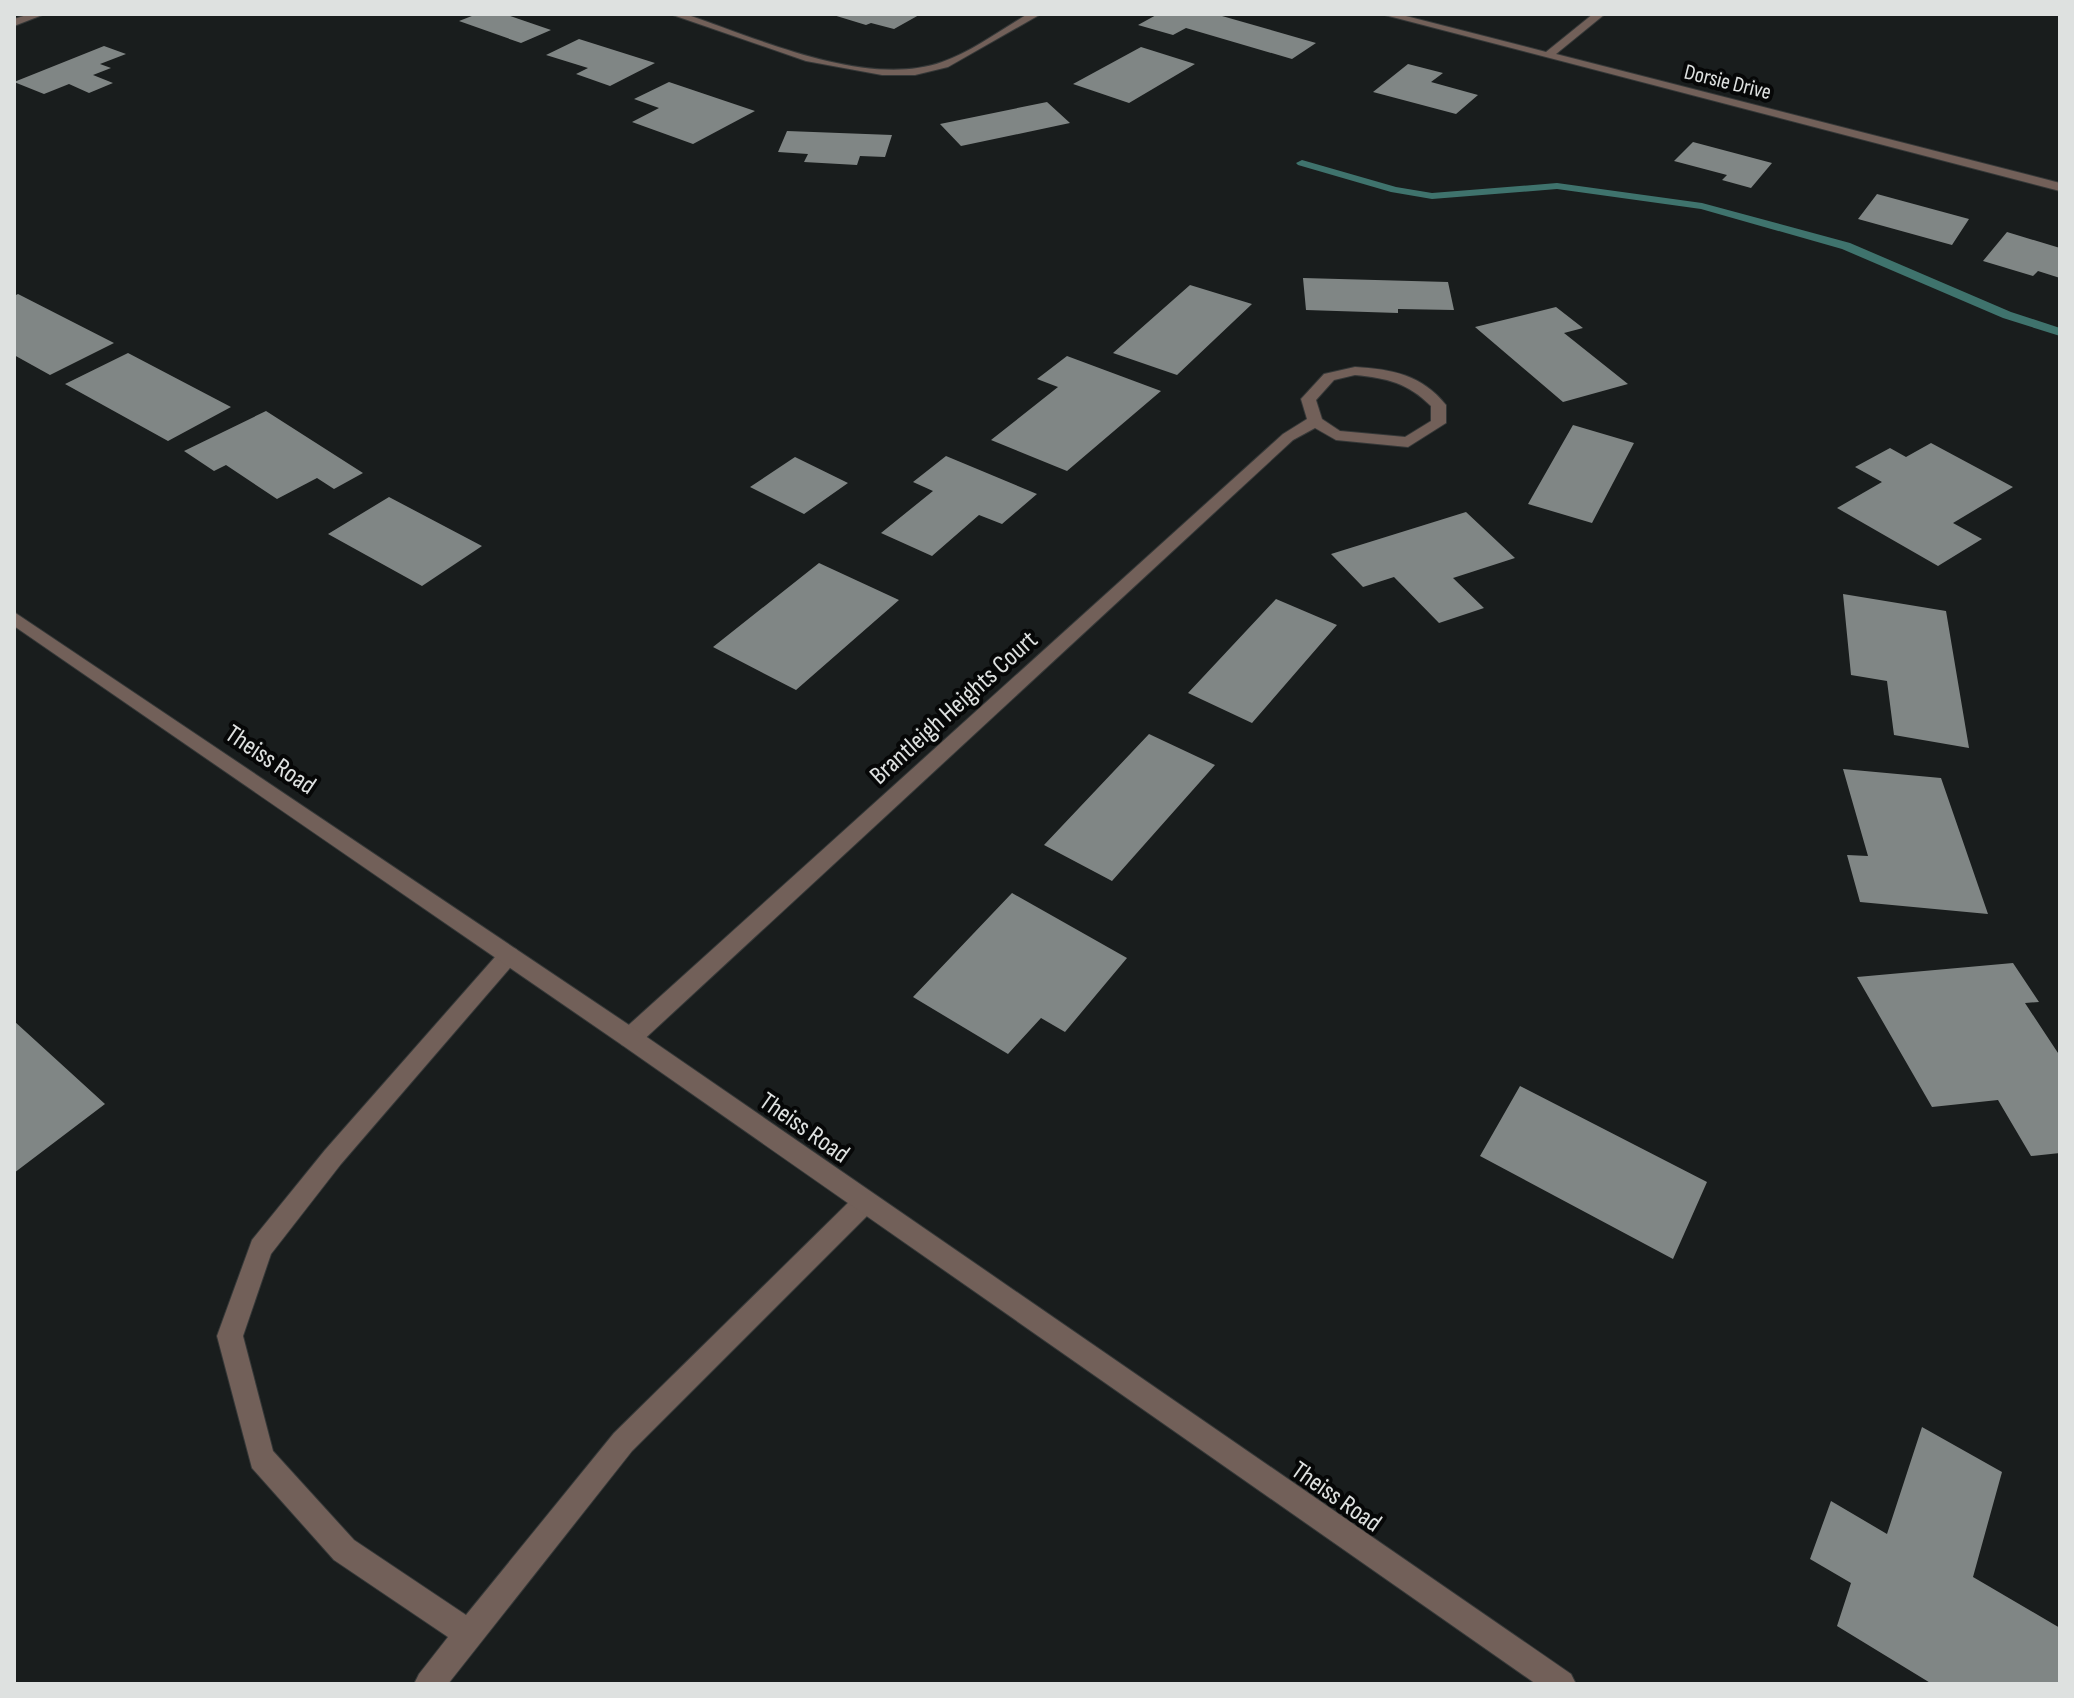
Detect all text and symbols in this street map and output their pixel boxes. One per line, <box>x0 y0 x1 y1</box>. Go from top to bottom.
street label: Dorsie Drive <box>1681 59 1774 106</box>
street label: Brantleigh Heights Court <box>864 625 1044 791</box>
street label: Theiss Road <box>219 719 321 802</box>
street label: Theiss Road <box>753 1086 855 1170</box>
street label: Theiss Road <box>1285 1455 1387 1539</box>

